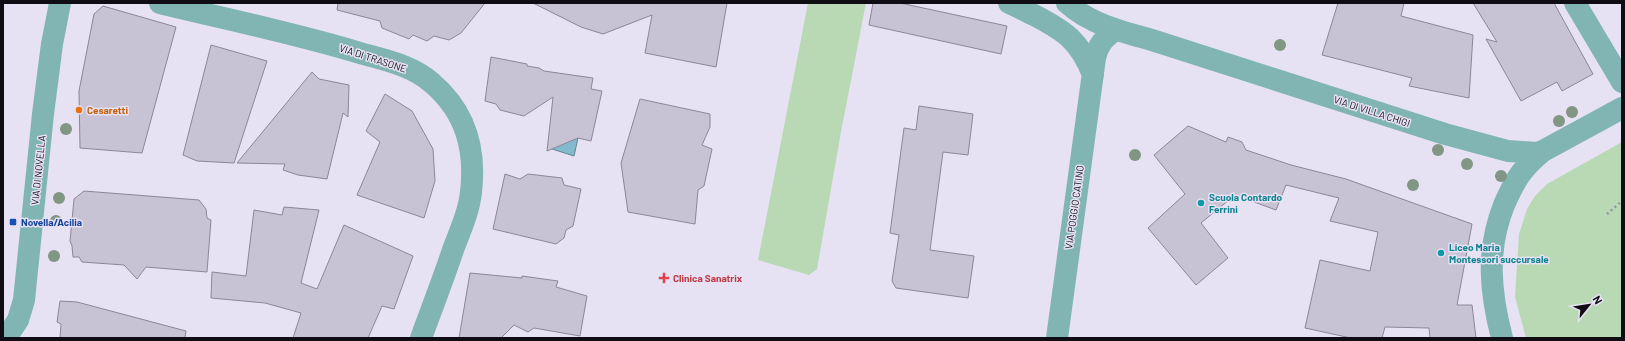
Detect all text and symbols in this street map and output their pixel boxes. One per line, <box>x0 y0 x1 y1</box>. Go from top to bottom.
street label: VIA DI TRASONE <box>338 41 408 75</box>
street label: VIA DI VILLA CHIGI <box>1332 93 1412 129</box>
place label: Cesaretti <box>87 104 128 116</box>
marker: Cesaretti <box>74 105 84 115</box>
street label: VIA DI NOVELLA <box>28 135 48 205</box>
street label: VIA POGGIO CATINO <box>1062 164 1086 250</box>
place label: Scuola Contardo Ferrini <box>1209 191 1283 215</box>
marker: Scuola Contardo Ferrini <box>1196 198 1206 208</box>
place label: Novella/Acilia <box>21 216 82 228</box>
marker: Novella/Acilia <box>8 217 18 227</box>
place label: Liceo Maria Montessori succursale <box>1449 241 1549 265</box>
marker: Liceo Maria Montessori succursale <box>1436 248 1446 258</box>
marker: Clinica Sanatrix <box>658 272 670 284</box>
place label: Clinica Sanatrix <box>673 272 743 284</box>
north arrow <box>1569 285 1609 325</box>
text: N <box>1591 293 1606 306</box>

